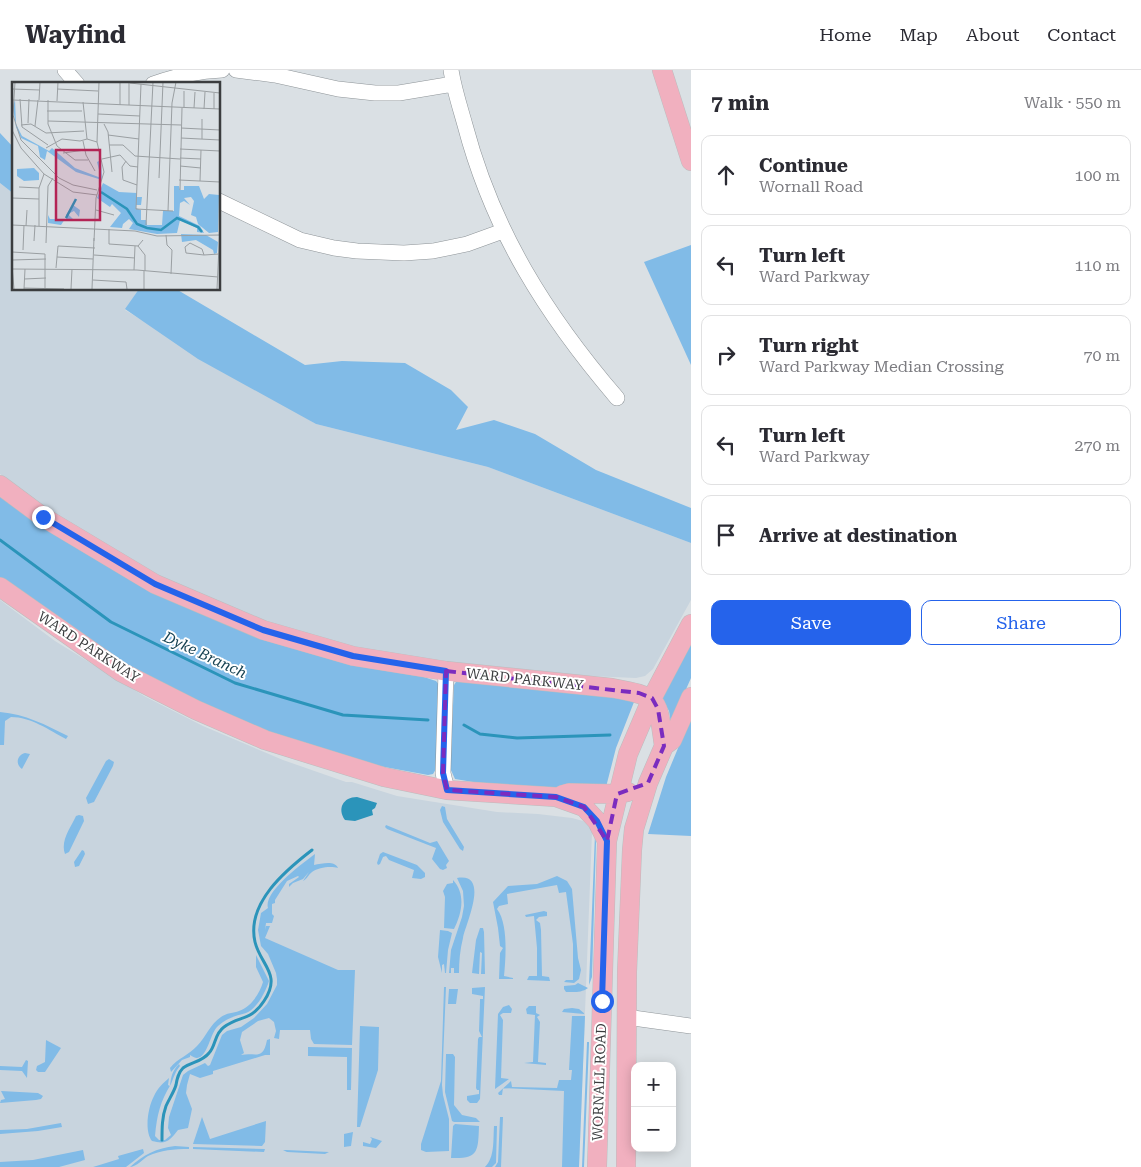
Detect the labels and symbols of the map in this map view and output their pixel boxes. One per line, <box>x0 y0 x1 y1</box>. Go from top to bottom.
inset map <box>12 82 220 290</box>
route end <box>32 506 55 529</box>
street label: WARD PARKWAY <box>35 608 143 686</box>
water label: Dyke Branch <box>160 627 249 682</box>
street label: WARD PARKWAY <box>466 665 585 693</box>
route start <box>591 990 614 1013</box>
street label: WORNALL ROAD <box>589 1023 609 1141</box>

